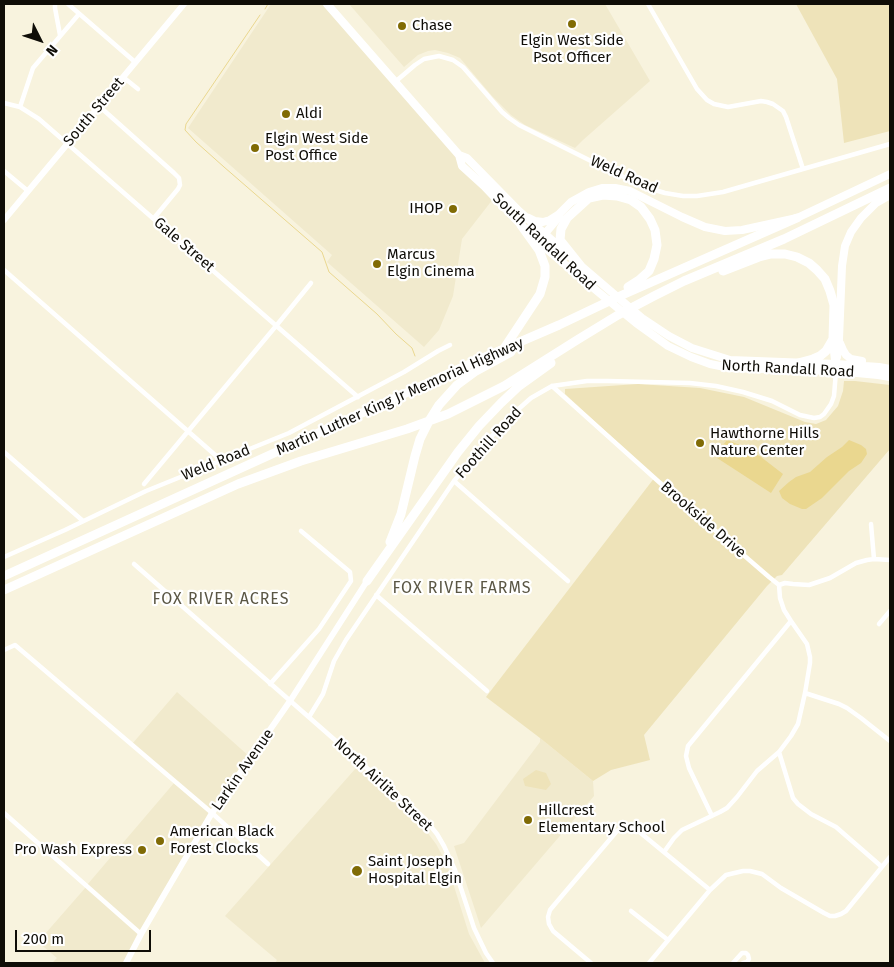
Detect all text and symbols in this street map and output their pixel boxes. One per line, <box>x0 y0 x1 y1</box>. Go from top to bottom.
north arrow <box>15 15 65 65</box>
place label: Chase <box>412 17 452 35</box>
marker: Elgin West Side Psot Officer <box>566 18 578 30</box>
marker: Chase <box>396 20 408 32</box>
place label: Elgin West Side Psot Officer <box>520 32 624 67</box>
text: N <box>42 41 61 59</box>
street label: South Street <box>60 74 128 150</box>
place label: Aldi <box>296 105 322 123</box>
marker: Aldi <box>280 108 292 120</box>
place label: Elgin West Side Post Office <box>265 130 368 165</box>
marker: Elgin West Side Post Office <box>249 142 261 154</box>
street label: Weld Road <box>587 152 661 198</box>
street label: South Randall Road <box>489 190 599 294</box>
place label: IHOP <box>409 200 443 218</box>
marker: IHOP <box>447 203 459 215</box>
street label: Gale Street <box>150 214 218 276</box>
place label: Marcus Elgin Cinema <box>387 246 475 281</box>
marker: Marcus Elgin Cinema <box>371 258 383 270</box>
street label: Martin Luther King Jr Memorial Highway <box>274 334 526 460</box>
street label: North Randall Road <box>721 357 855 381</box>
street label: Foothill Road <box>452 403 526 483</box>
place label: Hawthorne Hills Nature Center <box>710 425 819 460</box>
marker: Hawthorne Hills Nature Center <box>694 437 706 449</box>
street label: Weld Road <box>179 441 253 485</box>
street label: Brookside Drive <box>657 478 749 562</box>
district label: FOX RIVER FARMS <box>391 579 533 599</box>
district label: FOX RIVER ACRES <box>151 590 291 610</box>
street label: Larkin Avenue <box>208 726 278 814</box>
street label: North Airlite Street <box>330 735 436 835</box>
place label: Hillcrest Elementary School <box>538 802 665 837</box>
marker: Hillcrest Elementary School <box>522 814 534 826</box>
place label: American Black Forest Clocks <box>170 823 274 858</box>
marker: American Black Forest Clocks <box>154 835 166 847</box>
place label: Pro Wash Express <box>14 841 132 859</box>
marker: Pro Wash Express <box>136 844 148 856</box>
place label: Saint Joseph Hospital Elgin <box>368 853 462 888</box>
marker: Saint Joseph Hospital Elgin <box>350 864 364 878</box>
scale bar <box>18 920 154 952</box>
text: 200 m <box>23 930 64 948</box>

